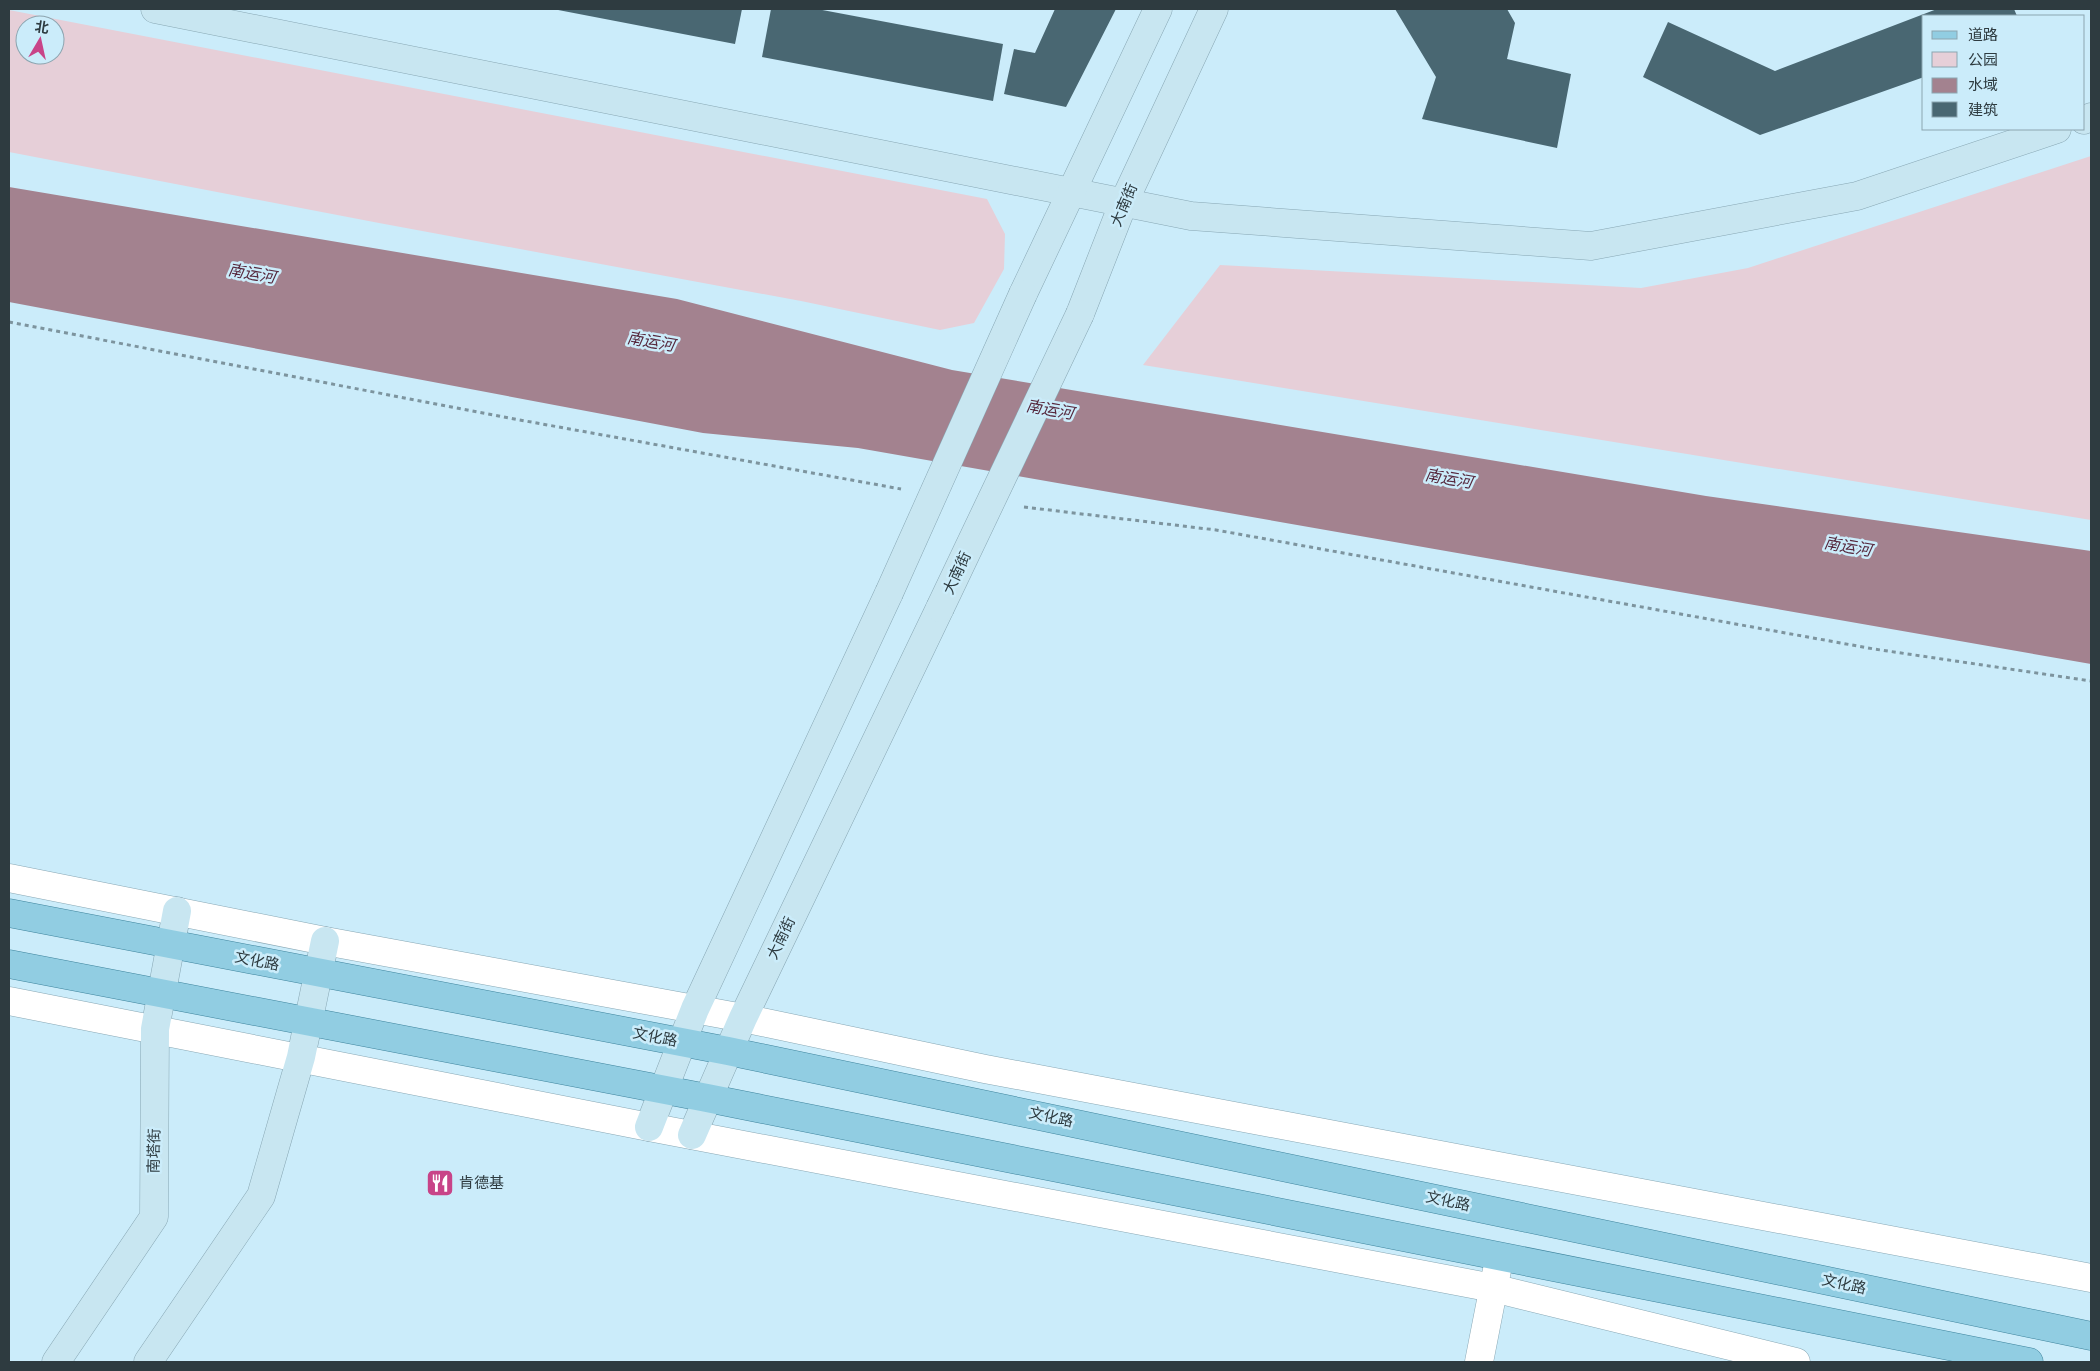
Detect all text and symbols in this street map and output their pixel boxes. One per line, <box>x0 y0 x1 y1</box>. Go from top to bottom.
north arrow <box>15 15 65 65</box>
legend <box>1922 15 2085 130</box>
text: 北 <box>34 17 50 37</box>
text: 道路 <box>1968 25 1998 44</box>
text: 公园 <box>1968 50 1998 69</box>
text: 水域 <box>1968 75 1998 94</box>
text: 建筑 <box>1968 100 1998 119</box>
street label: 大南街 <box>1106 180 1141 229</box>
water label: 南运河 <box>227 260 280 288</box>
water label: 南运河 <box>626 328 679 356</box>
water label: 南运河 <box>1025 396 1078 424</box>
water label: 南运河 <box>1424 465 1477 493</box>
water label: 南运河 <box>1823 533 1876 561</box>
street label: 大南街 <box>938 548 975 597</box>
street label: 大南街 <box>762 913 799 962</box>
street label: 文化路 <box>233 947 281 974</box>
street label: 文化路 <box>631 1023 679 1050</box>
street label: 文化路 <box>1027 1103 1075 1130</box>
street label: 南塔街 <box>144 1128 163 1174</box>
restaurant icon: 肯德基 <box>425 1168 455 1198</box>
place label: 肯德基 <box>459 1173 504 1192</box>
street label: 文化路 <box>1424 1187 1472 1214</box>
street label: 文化路 <box>1820 1270 1868 1297</box>

